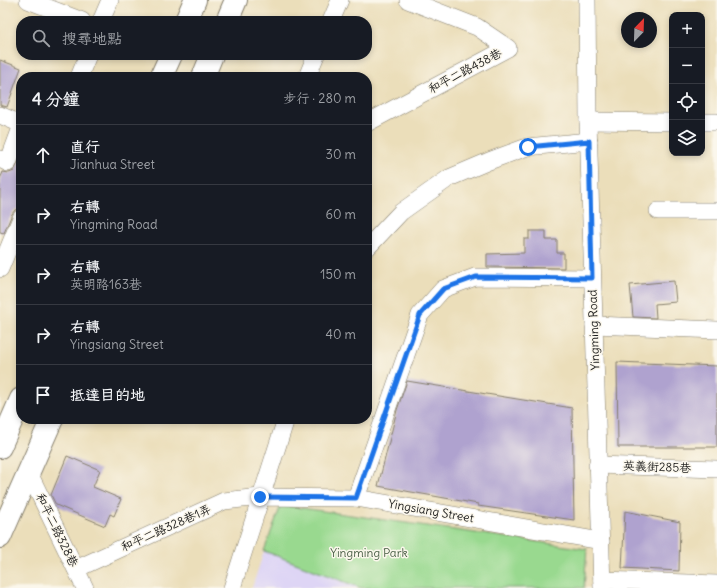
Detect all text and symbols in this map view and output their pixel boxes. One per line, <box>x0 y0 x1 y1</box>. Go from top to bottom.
north arrow <box>621 12 657 48</box>
map controls <box>669 12 705 156</box>
button: + <box>669 12 705 48</box>
search box <box>16 16 372 60</box>
icon: search <box>30 27 52 49</box>
text: 搜尋地點 <box>62 29 122 48</box>
street label: 和平二路438巷 <box>426 45 504 96</box>
button: − <box>669 48 705 84</box>
button: locate <box>669 84 705 120</box>
text: 4 分鐘 <box>32 88 80 110</box>
text: 步行 · 280 m <box>283 90 356 107</box>
button: layers <box>669 120 705 156</box>
text: 直行 <box>70 137 100 156</box>
route start <box>519 138 537 156</box>
icon: ahead <box>32 144 54 166</box>
text: 30 m <box>326 146 356 163</box>
text: Jianhua Street <box>70 156 155 173</box>
text: 右轉 <box>70 197 100 216</box>
icon: right <box>32 204 54 226</box>
text: 60 m <box>325 206 356 223</box>
text: Yingming Road <box>70 216 158 233</box>
text: 右轉 <box>70 257 100 276</box>
icon: right <box>32 264 54 286</box>
text: 150 m <box>320 266 356 283</box>
text: 英明路163巷 <box>70 276 142 293</box>
street label: Yingming Road <box>585 289 602 371</box>
text: 右轉 <box>70 317 100 336</box>
icon: right <box>32 324 54 346</box>
text: 40 m <box>325 326 356 343</box>
text: Yingsiang Street <box>70 336 164 353</box>
icon: arrive <box>32 384 54 406</box>
text: 抵達目的地 <box>70 385 145 404</box>
street label: 英義街285巷 <box>623 458 691 475</box>
route end <box>251 488 269 506</box>
street label: 和平二路328巷 <box>33 490 82 569</box>
street label: Yingsiang Street <box>387 496 475 525</box>
street label: 和平二路328巷1弄 <box>118 501 213 554</box>
park label: Yingming Park <box>330 545 408 560</box>

